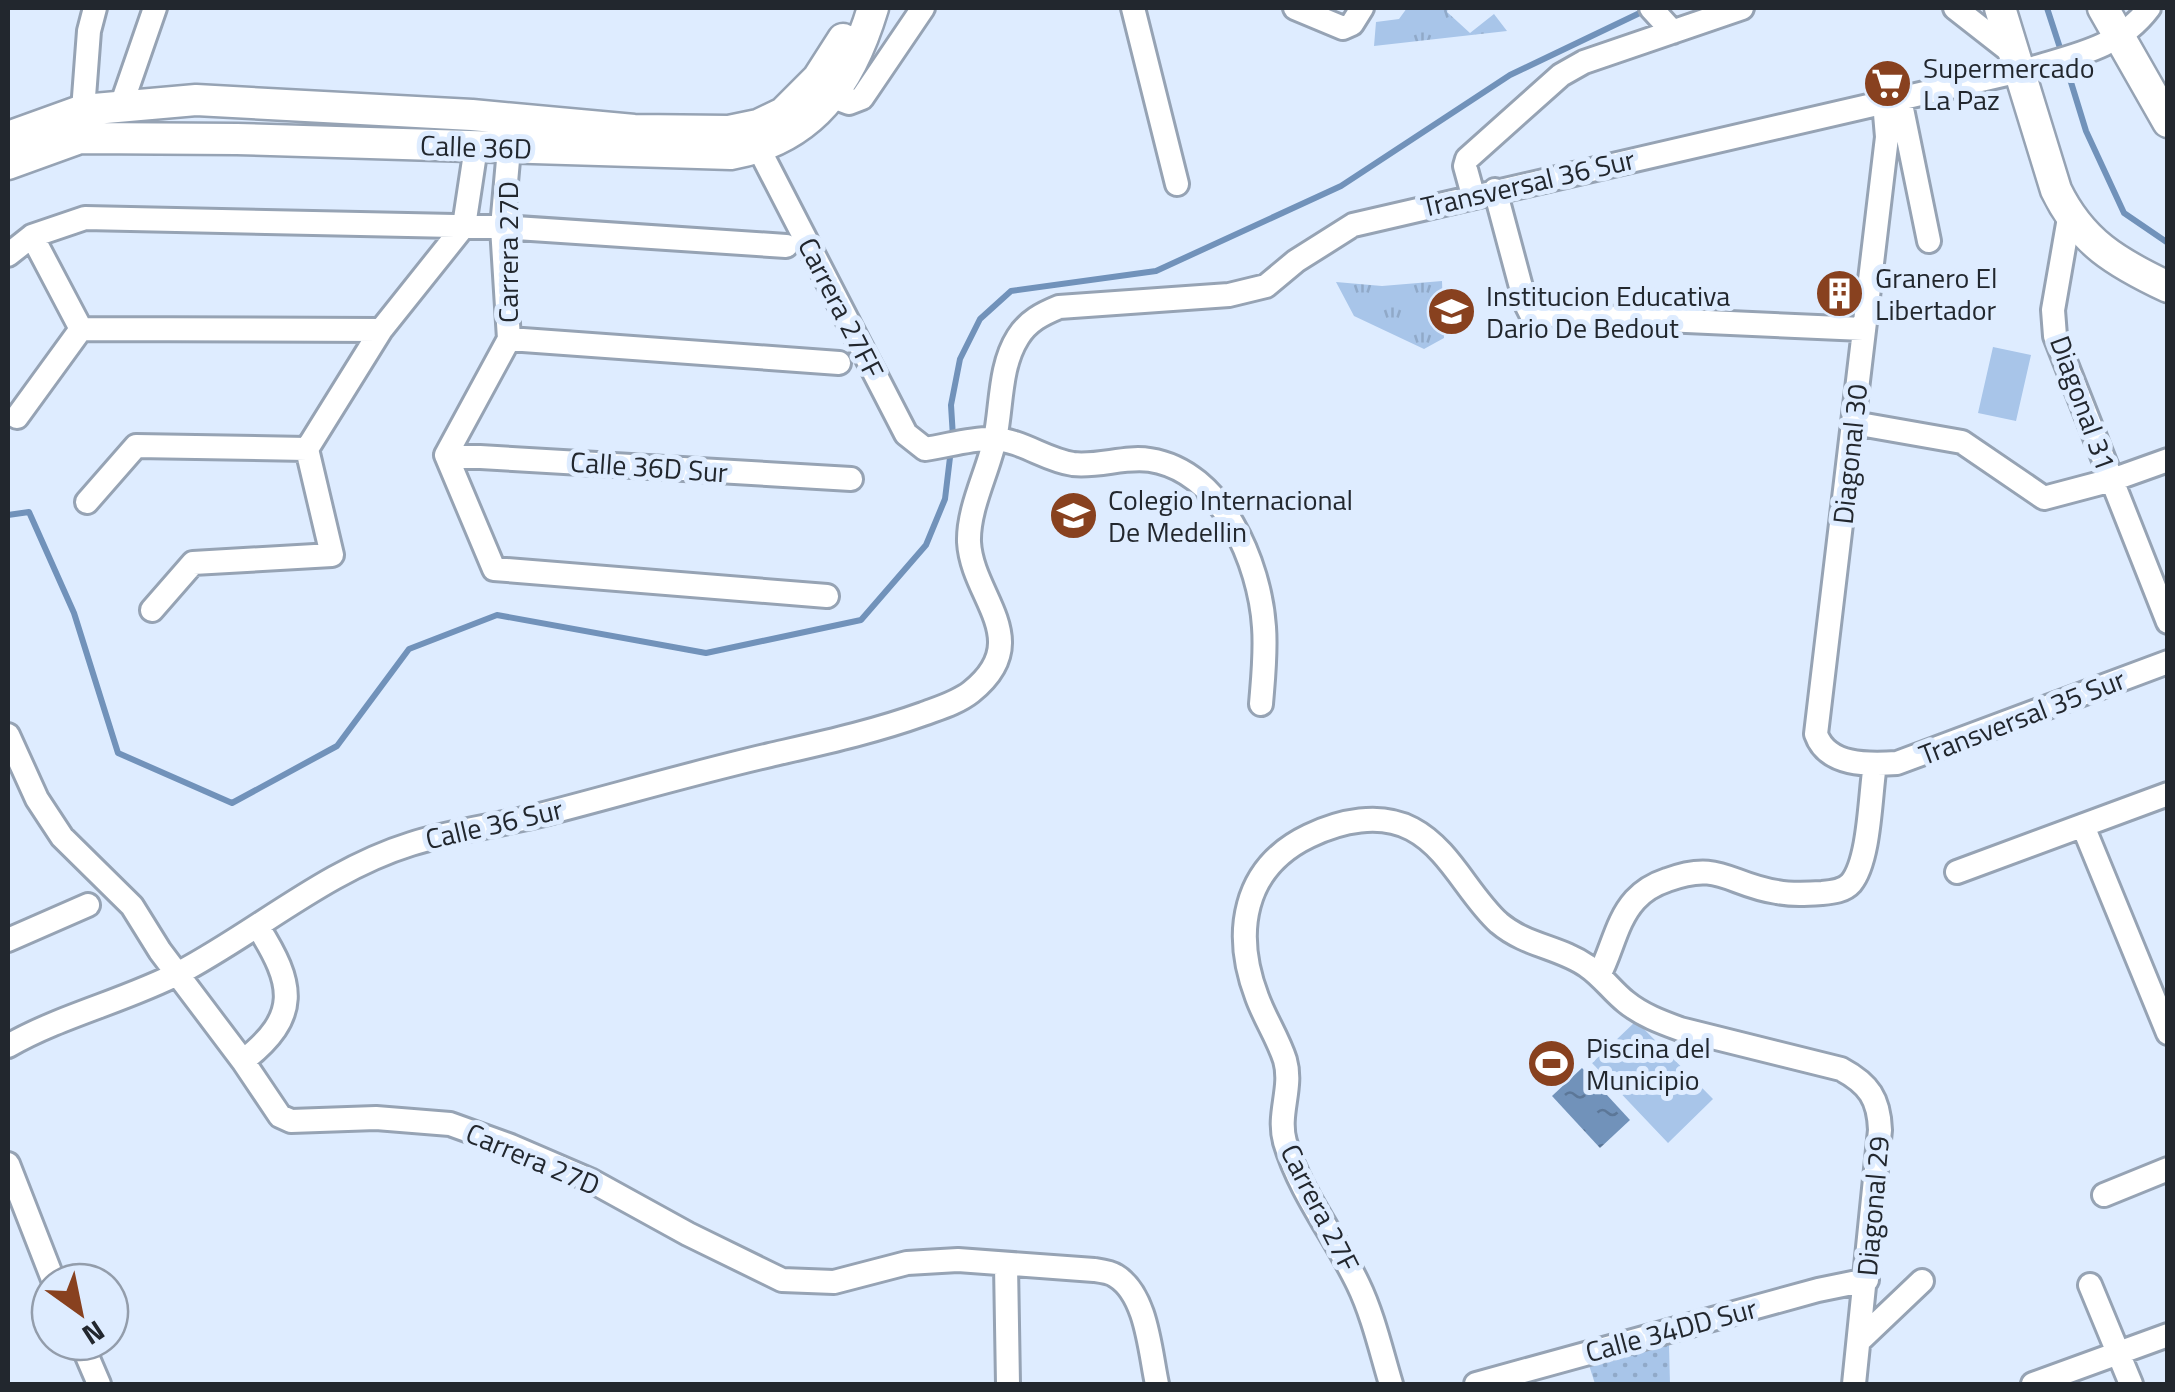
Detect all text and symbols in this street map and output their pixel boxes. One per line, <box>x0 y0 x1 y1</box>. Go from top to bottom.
place label: Supermercado La Paz <box>1923 46 2094 121</box>
supermarket icon: Supermercado La Paz <box>1862 58 1914 110</box>
street label: Calle 36D <box>419 123 533 170</box>
street label: Transversal 36 Sur <box>1417 137 1639 228</box>
street label: Carrera 27D <box>486 181 529 323</box>
street label: Carrera 27FF <box>788 230 895 386</box>
place label: Granero El Libertador <box>1875 256 1997 331</box>
building icon: Granero El Libertador <box>1814 268 1866 320</box>
place label: Institucion Educativa Dario De Bedout <box>1486 274 1730 349</box>
school or university icon: Institucion Educativa Dario De Bedout <box>1425 286 1477 338</box>
street label: Diagonal 31 <box>2039 329 2128 476</box>
street label: Diagonal 30 <box>1821 382 1878 526</box>
street label: Calle 36D Sur <box>569 440 730 493</box>
place label: Colegio Internacional De Medellin <box>1108 478 1353 553</box>
school or university icon: Colegio Internacional De Medellin <box>1047 490 1099 542</box>
street label: Transversal 35 Sur <box>1912 657 2132 776</box>
street label: Calle 36 Sur <box>421 787 567 860</box>
place label: Piscina del Municipio <box>1586 1026 1711 1101</box>
sports icon: Piscina del Municipio <box>1525 1038 1577 1090</box>
street label: Carrera 27D <box>460 1111 607 1206</box>
street label: Diagonal 29 <box>1845 1134 1900 1278</box>
street label: Carrera 27F <box>1270 1136 1371 1279</box>
north arrow <box>30 1262 130 1362</box>
street label: Calle 34DD Sur <box>1580 1286 1762 1373</box>
text: N <box>74 1310 114 1357</box>

